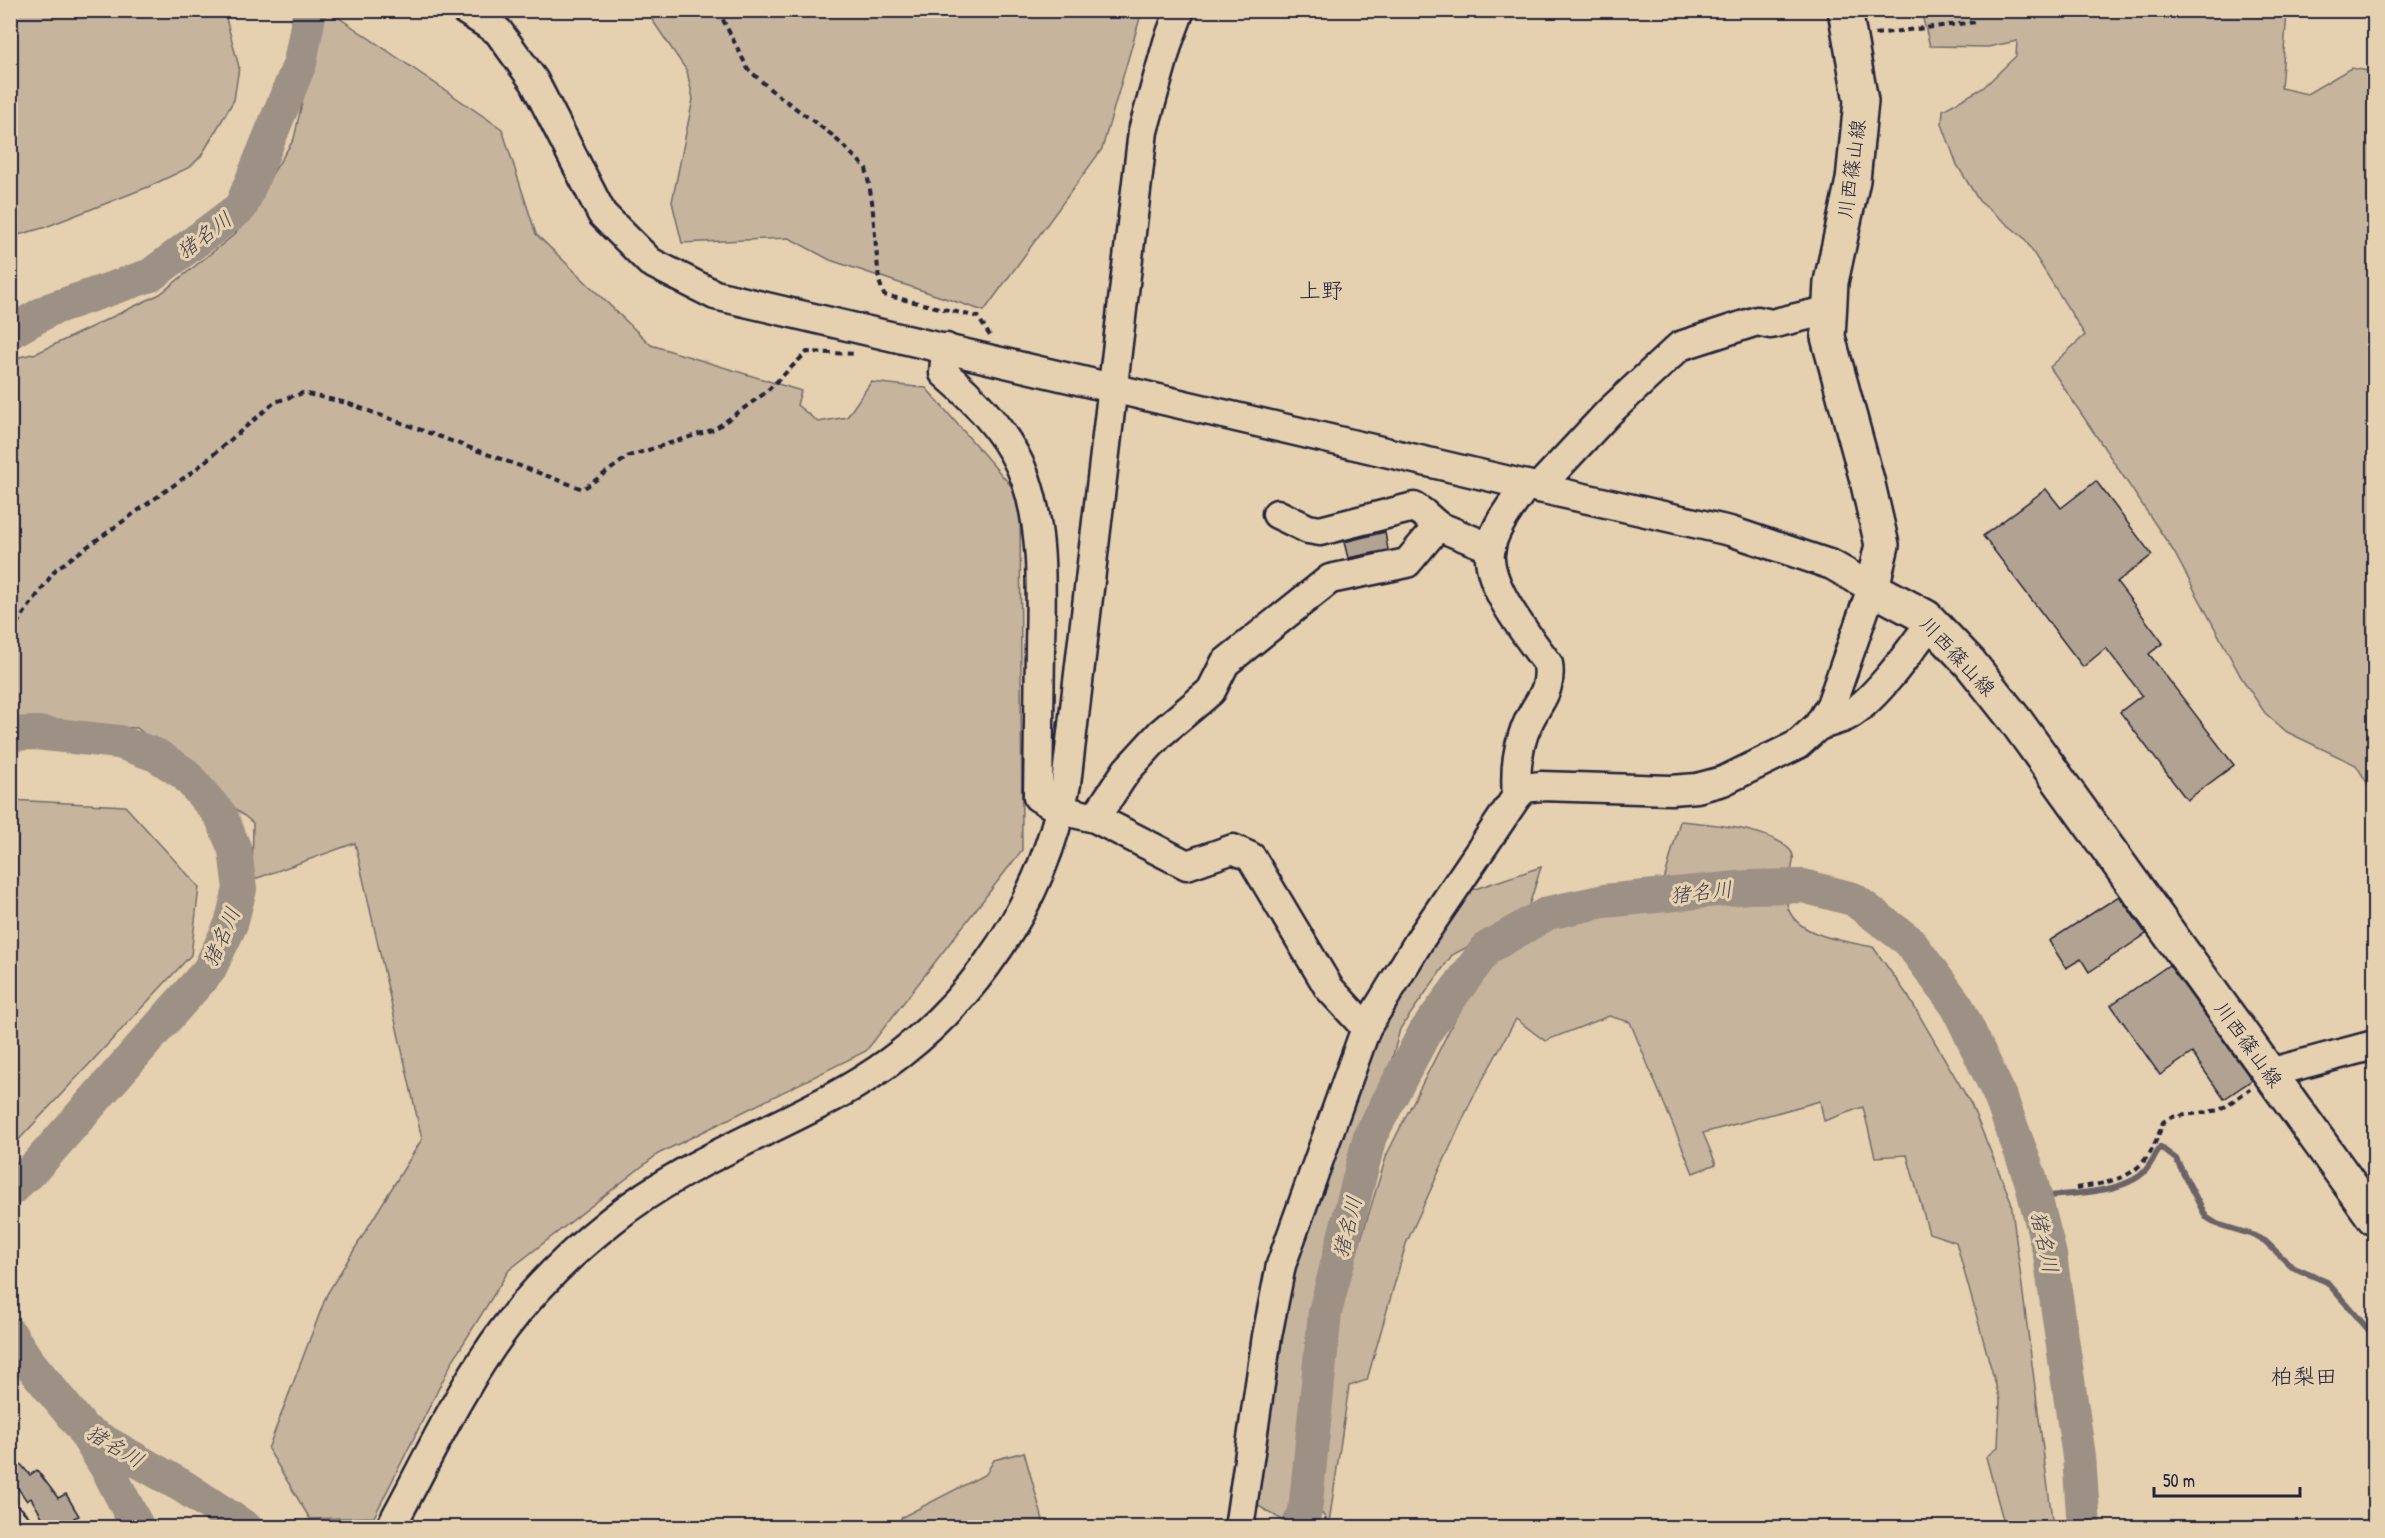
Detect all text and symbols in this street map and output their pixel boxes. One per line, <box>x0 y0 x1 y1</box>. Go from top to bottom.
street label: 川西篠山線 <box>1831 118 1871 220</box>
water label: 猪名川 <box>170 204 238 266</box>
district label: 上野 <box>1299 275 1343 305</box>
street label: 川西篠山線 <box>1914 610 2002 702</box>
water label: 猪名川 <box>1668 874 1734 910</box>
water label: 猪名川 <box>195 902 247 972</box>
street label: 川西篠山線 <box>2209 996 2289 1092</box>
water label: 猪名川 <box>1325 1193 1369 1261</box>
water label: 猪名川 <box>2024 1208 2066 1276</box>
district label: 柏梨田 <box>2271 1361 2337 1391</box>
water label: 猪名川 <box>81 1417 149 1475</box>
scale bar <box>2154 1460 2300 1498</box>
text: 50 m <box>2163 1468 2195 1493</box>

